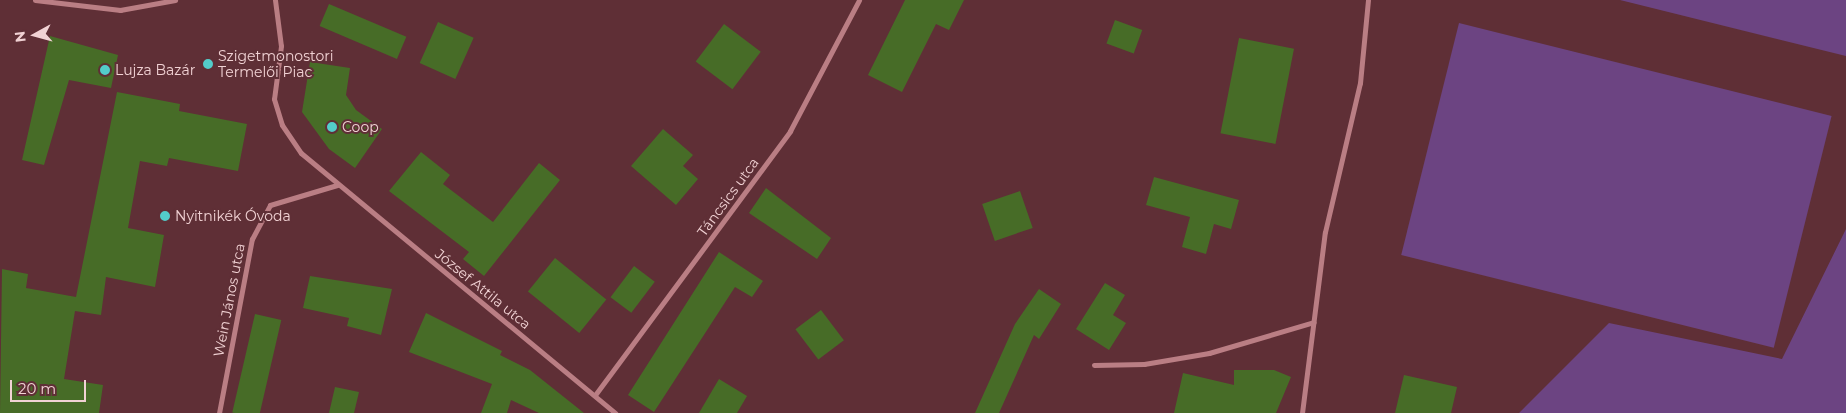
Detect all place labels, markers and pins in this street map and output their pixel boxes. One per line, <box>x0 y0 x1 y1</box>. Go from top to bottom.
place label: Szigetmonostori Termelői Piac <box>218 48 333 80</box>
marker: Szigetmonostori Termelői Piac <box>202 58 214 70</box>
place label: Lujza Bazár <box>115 62 195 78</box>
marker: Lujza Bazár <box>99 64 111 76</box>
place label: Coop <box>342 119 379 135</box>
marker: Coop <box>326 121 338 133</box>
place label: Nyitnikék Óvoda <box>175 208 291 224</box>
marker: Nyitnikék Óvoda <box>159 210 171 222</box>

